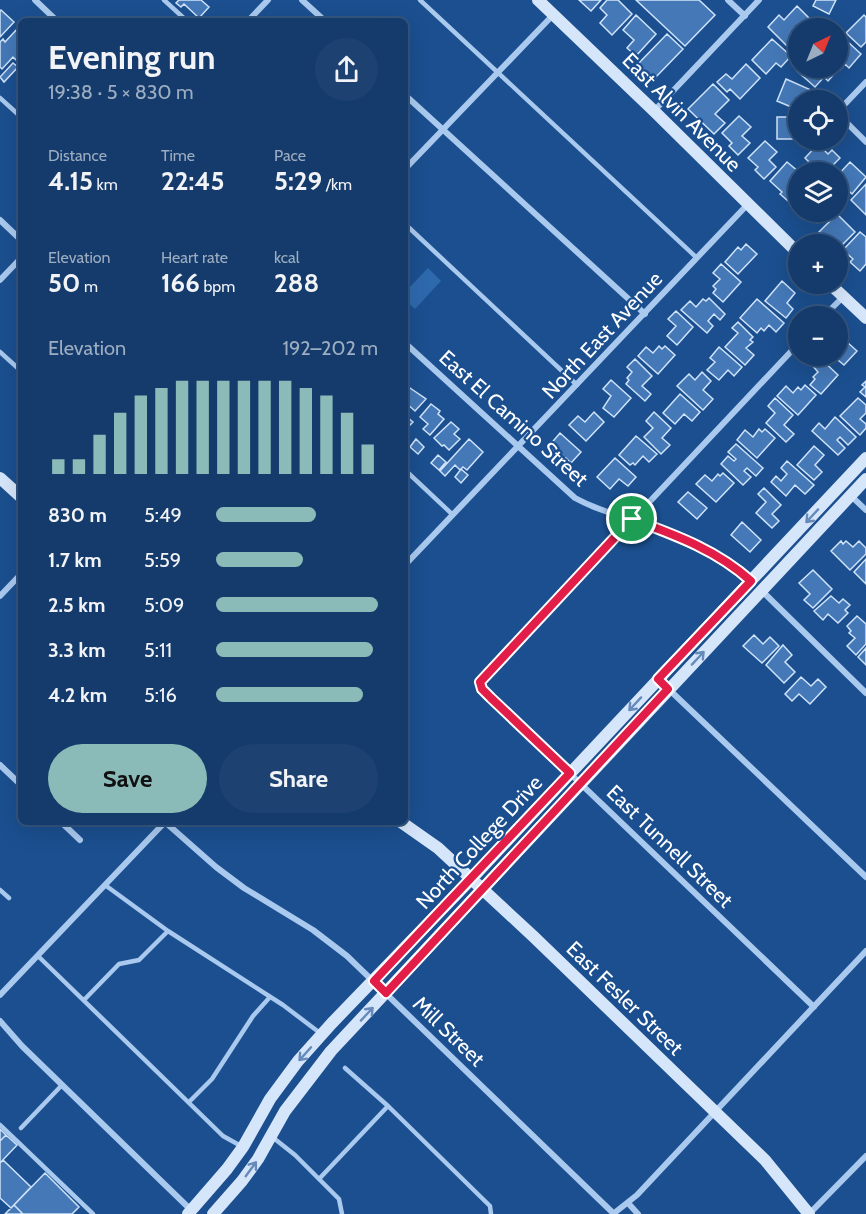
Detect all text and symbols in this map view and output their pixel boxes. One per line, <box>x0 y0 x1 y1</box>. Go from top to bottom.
north arrow <box>788 18 848 78</box>
map controls <box>788 18 848 366</box>
text: Evening run <box>48 37 215 77</box>
button: share <box>315 38 378 101</box>
street label: East Alvin Avenue <box>617 47 747 177</box>
text: 19:38 · 5 × 830 m <box>48 80 194 104</box>
button: locate <box>788 90 848 150</box>
text: Distance <box>48 146 107 165</box>
text: Time <box>161 146 195 165</box>
text: Pace <box>274 146 306 165</box>
button: layers <box>788 162 848 222</box>
text: 4.15 <box>48 165 93 197</box>
text: 22:45 <box>161 165 224 197</box>
text: 5:29 <box>274 165 322 197</box>
text: km <box>93 175 118 194</box>
text: /km <box>322 175 352 194</box>
button: + <box>788 234 848 294</box>
text: Elevation <box>48 248 111 267</box>
text: Heart rate <box>161 248 228 267</box>
text: kcal <box>274 248 300 267</box>
street label: North East Avenue <box>537 266 667 404</box>
text: 50 <box>48 267 80 299</box>
text: 166 <box>161 267 200 299</box>
text: 288 <box>274 267 319 299</box>
text: m <box>80 277 98 296</box>
text: bpm <box>200 277 235 296</box>
button: − <box>788 306 848 366</box>
text: Elevation <box>48 336 126 360</box>
text: 192–202 m <box>282 336 378 360</box>
street label: East El Camino Street <box>435 345 593 491</box>
pin <box>606 493 657 544</box>
icon: arrive <box>615 502 648 535</box>
text: 830 m <box>48 503 107 527</box>
text: 5:49 <box>144 503 182 527</box>
one-way arrow <box>805 508 819 523</box>
text: 1.7 km <box>48 548 102 572</box>
text: 5:59 <box>144 548 181 572</box>
text: 2.5 km <box>48 593 105 617</box>
text: 5:09 <box>144 593 184 617</box>
text: 3.3 km <box>48 638 106 662</box>
text: 5:11 <box>144 638 172 662</box>
one-way arrow <box>690 650 705 665</box>
text: 4.2 km <box>48 683 107 707</box>
text: 5:16 <box>144 683 177 707</box>
one-way arrow <box>628 696 642 711</box>
button: Save <box>48 744 207 813</box>
button: Share <box>219 744 378 813</box>
street label: North College Drive <box>411 770 548 914</box>
street label: East Tunnell Street <box>602 780 738 912</box>
street label: East Fesler Street <box>561 936 689 1060</box>
street label: Mill Street <box>408 991 490 1071</box>
one-way arrow <box>360 1006 374 1021</box>
one-way arrow <box>298 1046 312 1061</box>
one-way arrow <box>245 1162 257 1178</box>

